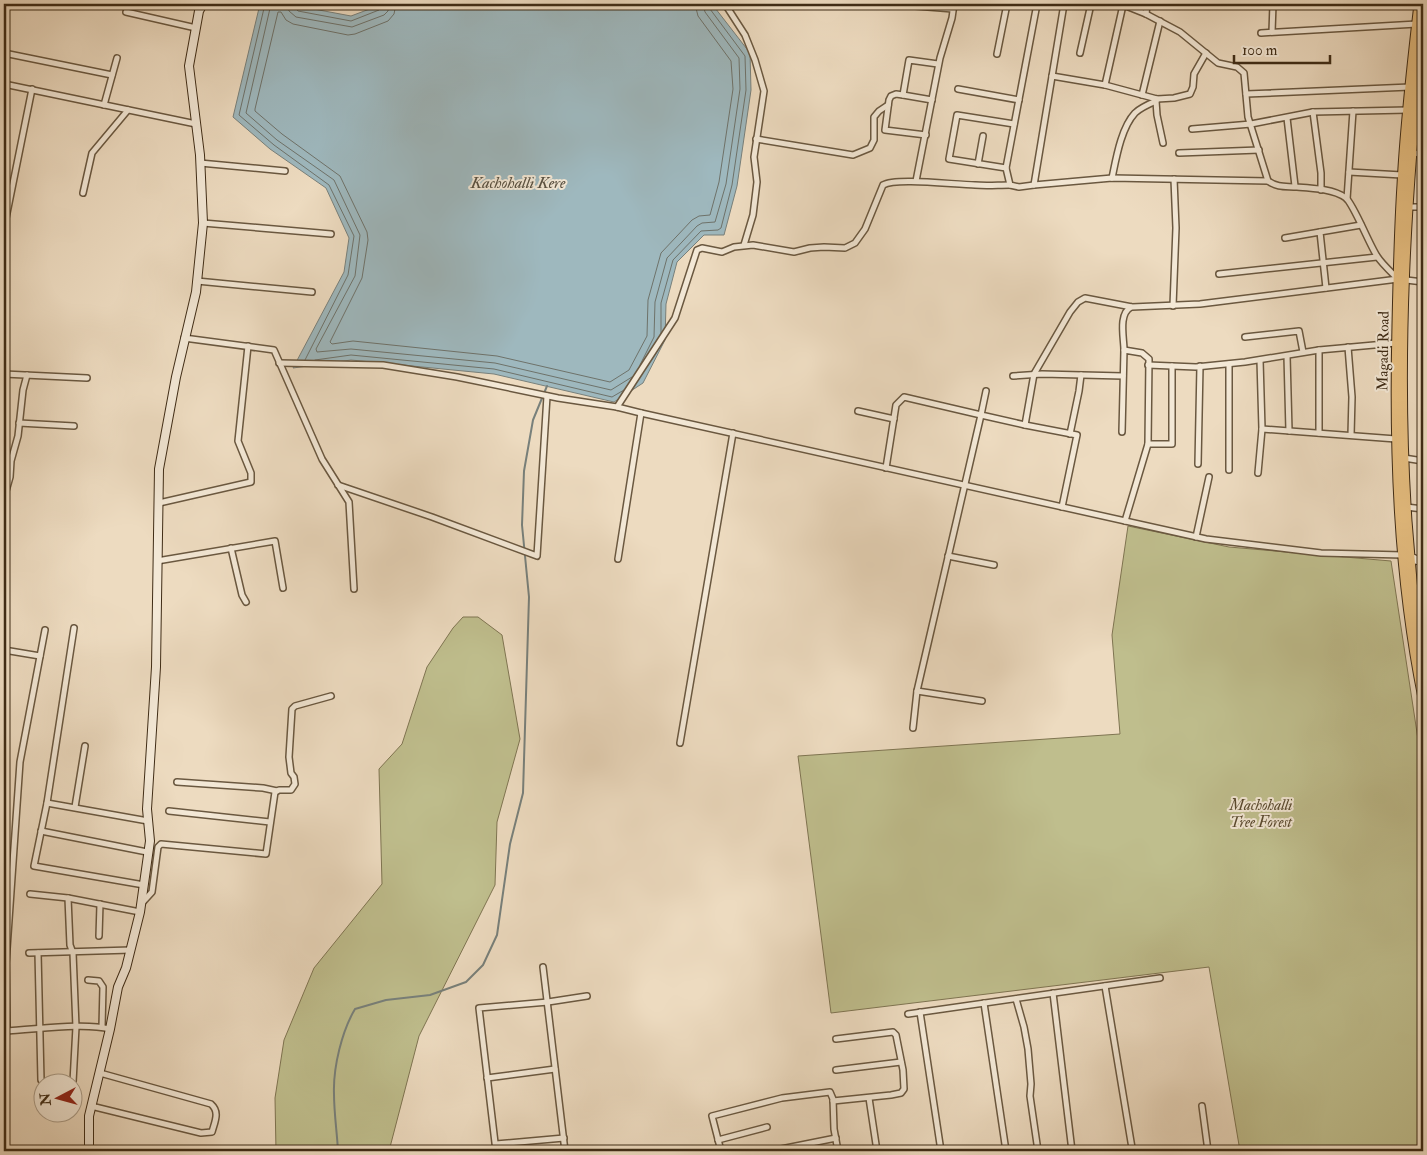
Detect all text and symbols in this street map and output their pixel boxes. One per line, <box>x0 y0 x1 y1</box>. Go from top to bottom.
scale bar <box>1234 32 1331 64</box>
text: 100 m <box>1242 41 1278 60</box>
water label: Kachohalli Kere <box>470 173 566 193</box>
street label: Magadi Road <box>1373 310 1394 391</box>
park label: Machohalli Tree Forest <box>1229 796 1293 832</box>
north arrow <box>32 1072 82 1122</box>
text: N <box>36 1092 55 1107</box>

